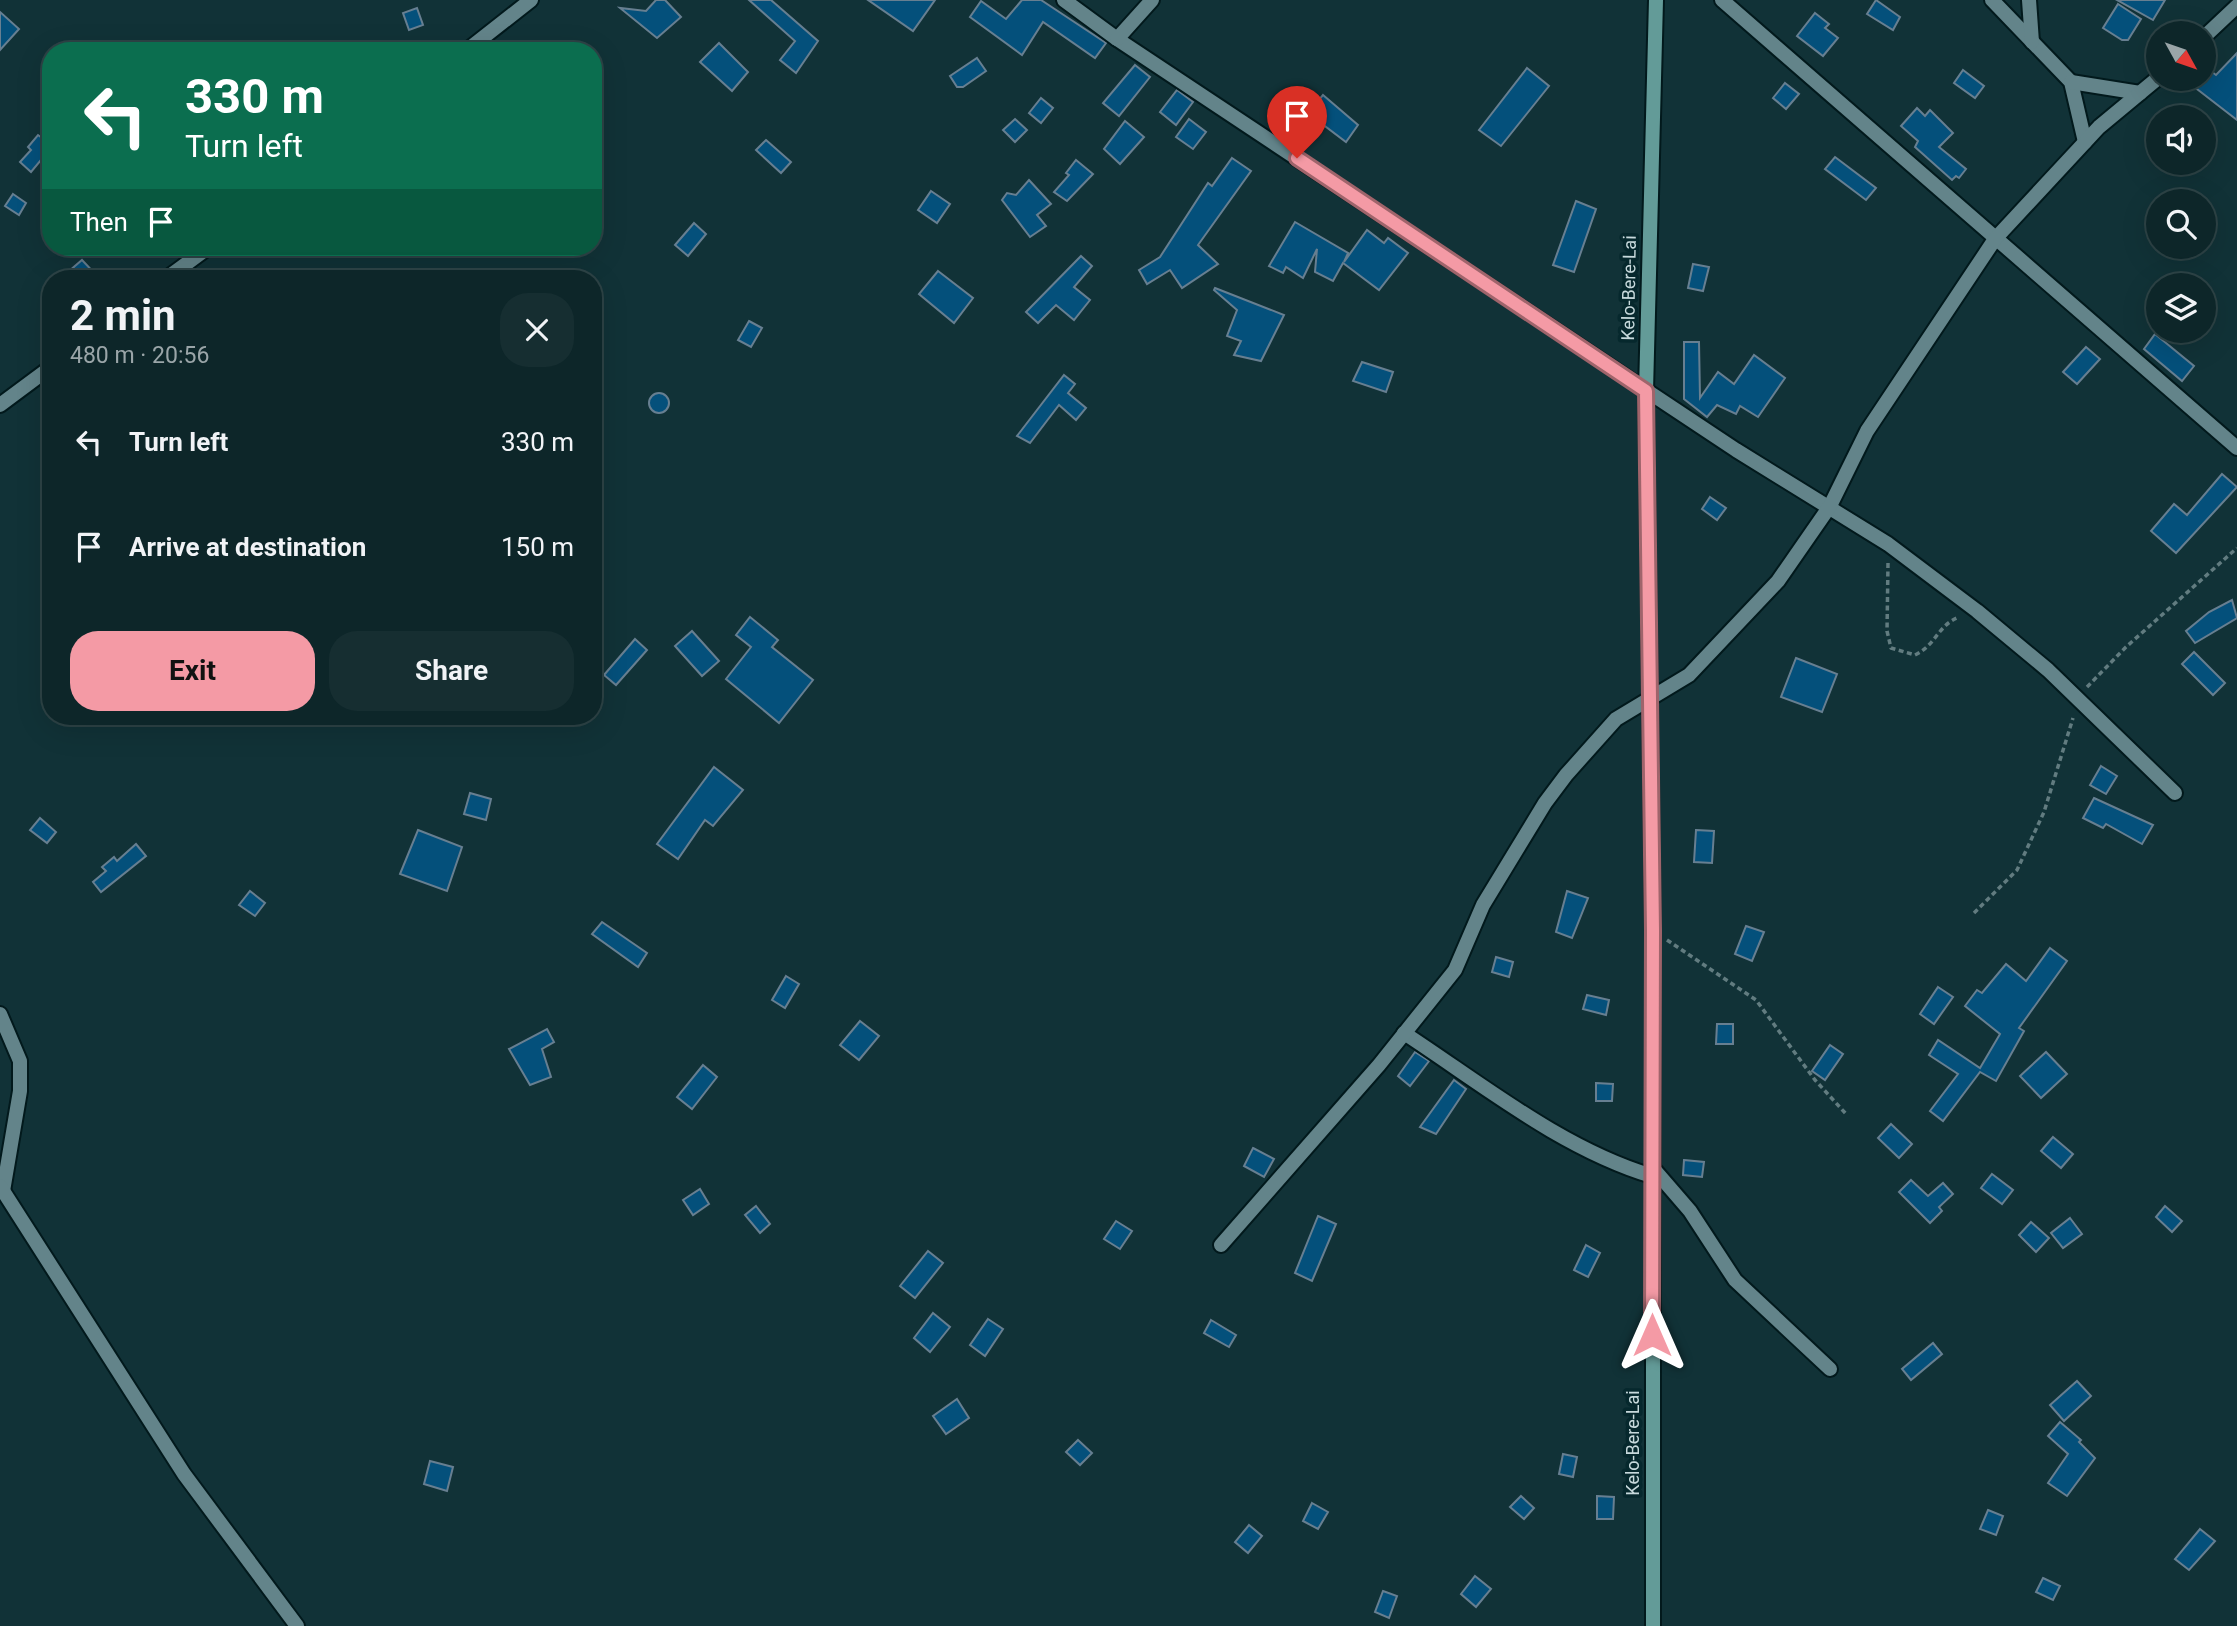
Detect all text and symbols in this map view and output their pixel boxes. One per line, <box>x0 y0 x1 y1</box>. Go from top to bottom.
north arrow <box>2146 21 2216 91</box>
map controls <box>2146 21 2216 343</box>
text: 330 m <box>185 68 324 125</box>
icon: left <box>70 70 161 161</box>
pin <box>1267 86 1327 158</box>
icon: arrive <box>1278 97 1316 135</box>
button: sound <box>2146 105 2216 175</box>
text: Turn left <box>185 127 303 165</box>
button: search <box>2146 189 2216 259</box>
icon: arrive <box>142 203 180 241</box>
text: Then <box>70 207 128 237</box>
street label: Kelo-Bere-Lai <box>1617 235 1640 341</box>
button: layers <box>2146 273 2216 343</box>
text: 2 min <box>70 291 176 340</box>
button: close <box>500 293 574 367</box>
text: 480 m · 20:56 <box>70 342 209 369</box>
icon: left <box>70 423 108 461</box>
text: Turn left <box>129 427 228 457</box>
text: 330 m <box>501 427 574 457</box>
icon: arrive <box>70 528 108 566</box>
text: Arrive at destination <box>129 532 366 562</box>
text: 150 m <box>501 532 574 562</box>
button: Exit <box>70 631 315 711</box>
button: Share <box>329 631 574 711</box>
position arrow <box>1615 1298 1689 1372</box>
street label: Kelo-Bere-Lai <box>1622 1390 1643 1496</box>

